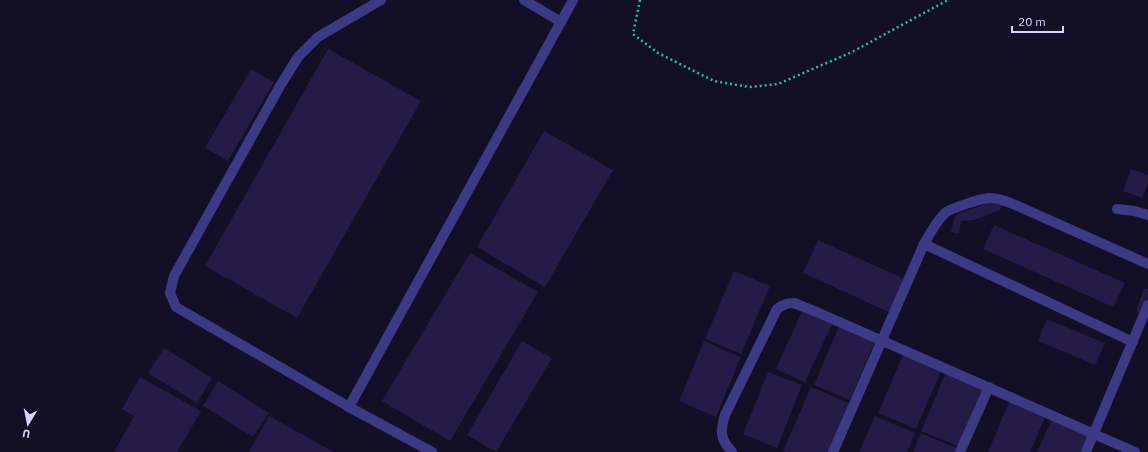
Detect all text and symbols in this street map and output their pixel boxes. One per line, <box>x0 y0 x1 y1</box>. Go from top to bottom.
scale bar <box>1012 8 1063 34</box>
text: 20 m <box>1018 14 1046 29</box>
north arrow <box>8 404 48 444</box>
text: U <box>21 426 31 441</box>

